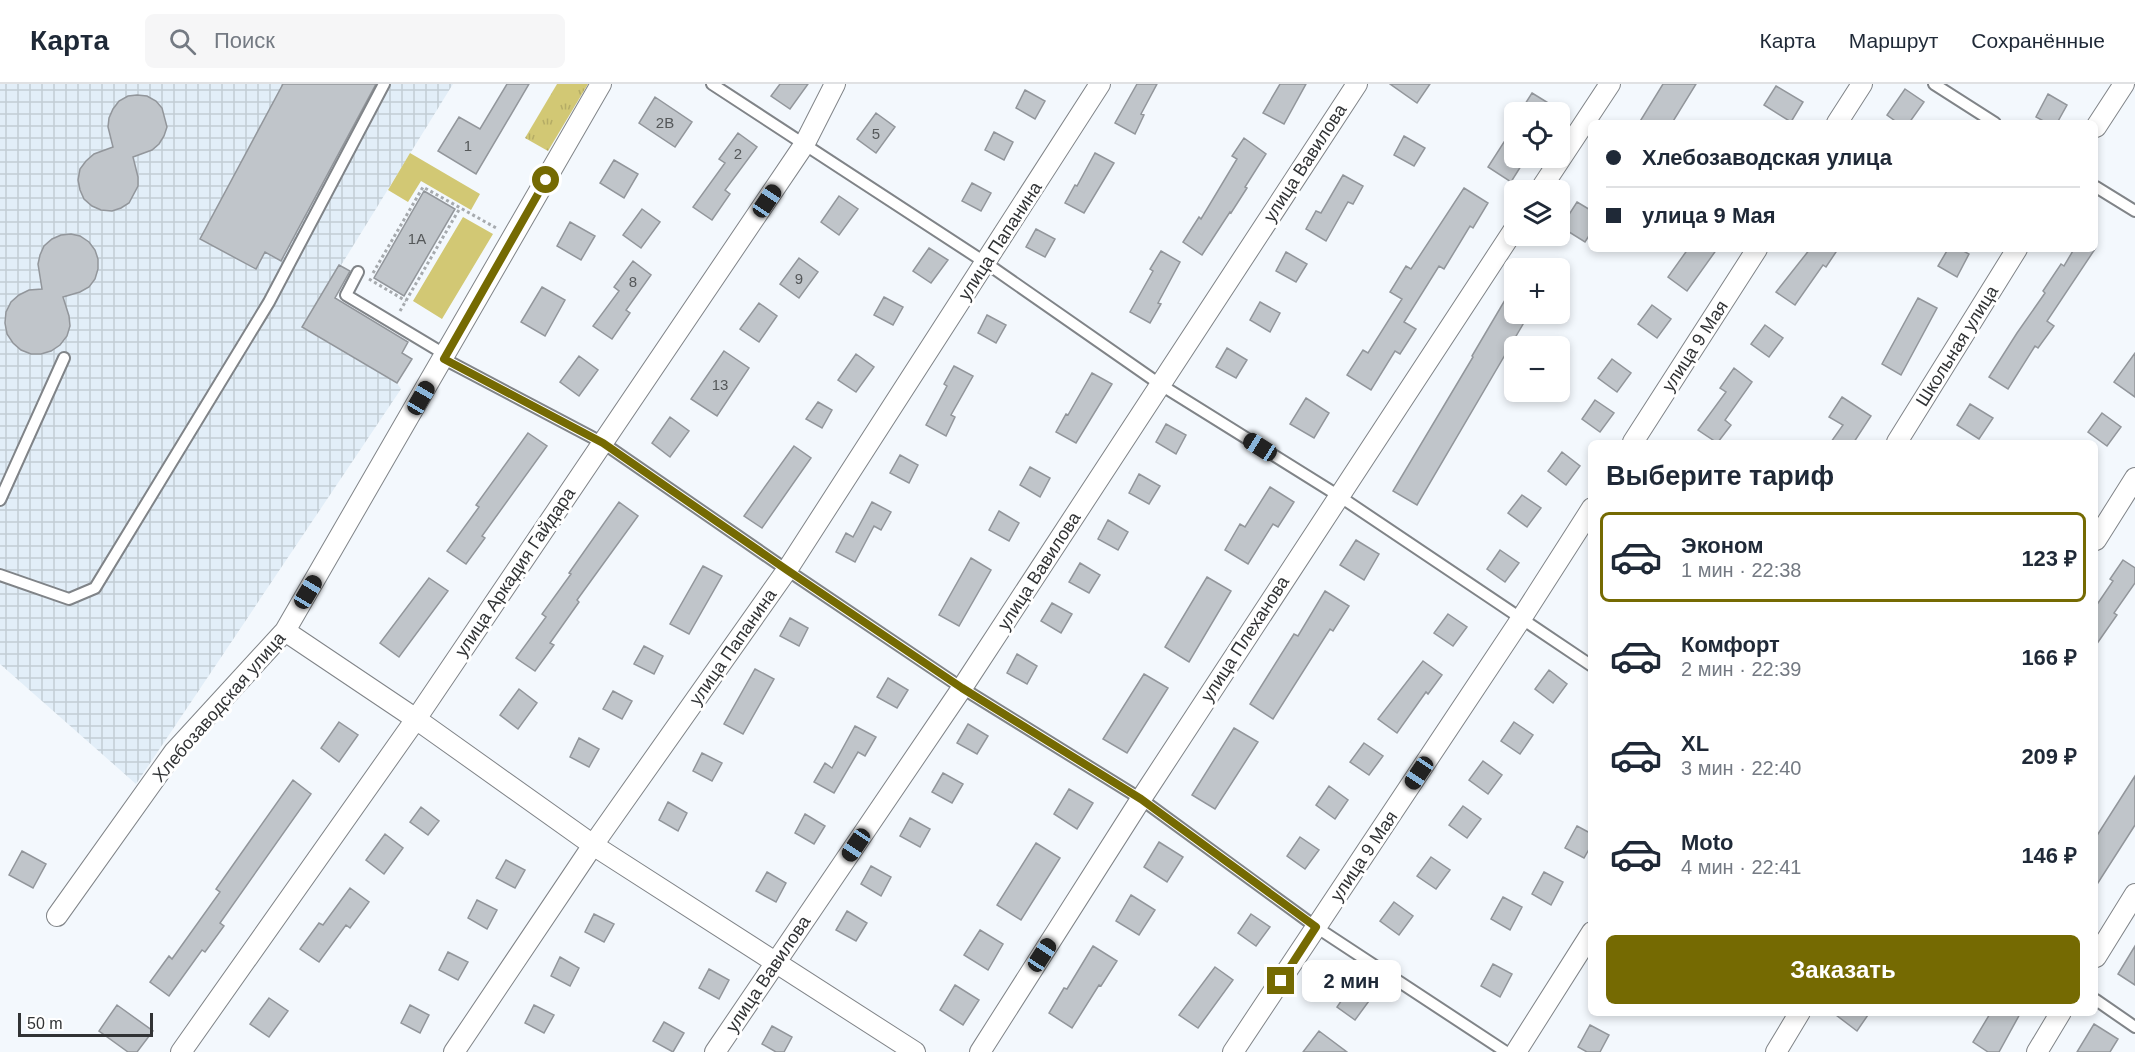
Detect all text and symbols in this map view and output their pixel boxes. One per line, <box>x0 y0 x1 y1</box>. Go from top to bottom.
search box <box>145 14 565 68</box>
text: Карта <box>30 25 109 56</box>
icon: search <box>166 25 199 58</box>
text: Поиск <box>214 28 275 53</box>
text: Карта <box>1760 29 1816 52</box>
text: Маршрут <box>1849 29 1938 52</box>
text: Сохранённые <box>1971 29 2105 52</box>
street label: улица Вавилова <box>1260 100 1351 226</box>
map controls <box>1504 102 1570 402</box>
button: locate <box>1504 102 1570 168</box>
house number: 2В <box>656 114 674 131</box>
house number: 5 <box>872 125 880 142</box>
house number: 1 <box>464 137 472 154</box>
house number: 2 <box>734 145 742 162</box>
text: Хлебозаводская улица <box>1642 145 1892 170</box>
route start <box>532 166 559 193</box>
street label: улица Папанина <box>954 177 1046 304</box>
button: layers <box>1504 180 1570 246</box>
car <box>749 181 785 221</box>
text: улица 9 Мая <box>1642 203 1776 228</box>
house number: 1А <box>408 230 426 247</box>
button: + <box>1504 258 1570 324</box>
house number: 9 <box>795 270 803 287</box>
house number: 8 <box>629 273 637 290</box>
street label: Школьная улица <box>1912 281 2003 410</box>
street label: улица 9 Мая <box>1658 297 1732 395</box>
button: − <box>1504 336 1570 402</box>
house number: 13 <box>712 376 728 393</box>
car <box>404 378 438 418</box>
car <box>1240 430 1280 464</box>
text: Выберите тариф <box>1606 461 1834 491</box>
street label: улица Аркадия Гайдара <box>451 483 580 660</box>
street label: улица Вавилова <box>994 508 1085 634</box>
icon: car <box>1609 530 1663 584</box>
text: Эконом <box>1681 533 1764 558</box>
text: 123 ₽ <box>2021 546 2077 571</box>
text: 1 мин · 22:38 <box>1681 559 1801 581</box>
car <box>291 572 325 612</box>
street label: улица Плеханова <box>1197 572 1294 706</box>
street label: улица Папанина <box>685 584 781 709</box>
street label: Хлебозаводская улица <box>149 627 290 786</box>
icon: car <box>1609 629 1663 683</box>
text: Комфорт <box>1681 632 1780 657</box>
text: 166 ₽ <box>2021 645 2077 670</box>
text: 2 мин · 22:39 <box>1681 658 1801 680</box>
icon: car <box>1609 728 1663 782</box>
text: XL <box>1681 731 1709 756</box>
text: 209 ₽ <box>2021 744 2077 769</box>
car <box>1401 753 1437 793</box>
text: 3 мин · 22:40 <box>1681 757 1801 779</box>
street label: улица 9 Мая <box>1327 807 1401 905</box>
car <box>838 825 874 865</box>
icon: car <box>1609 827 1663 881</box>
text: Moto <box>1681 830 1734 855</box>
text: 146 ₽ <box>2021 843 2077 868</box>
text: 4 мин · 22:41 <box>1681 856 1801 878</box>
street label: улица Вавилова <box>722 911 815 1036</box>
car <box>1025 935 1059 975</box>
button: Заказать <box>1606 935 2080 1004</box>
callout: 2 мин <box>1302 960 1401 1002</box>
route end <box>1267 967 1294 994</box>
text: 2 мин <box>1324 970 1379 992</box>
scale bar <box>18 1010 153 1038</box>
text: 50 m <box>27 1015 63 1032</box>

